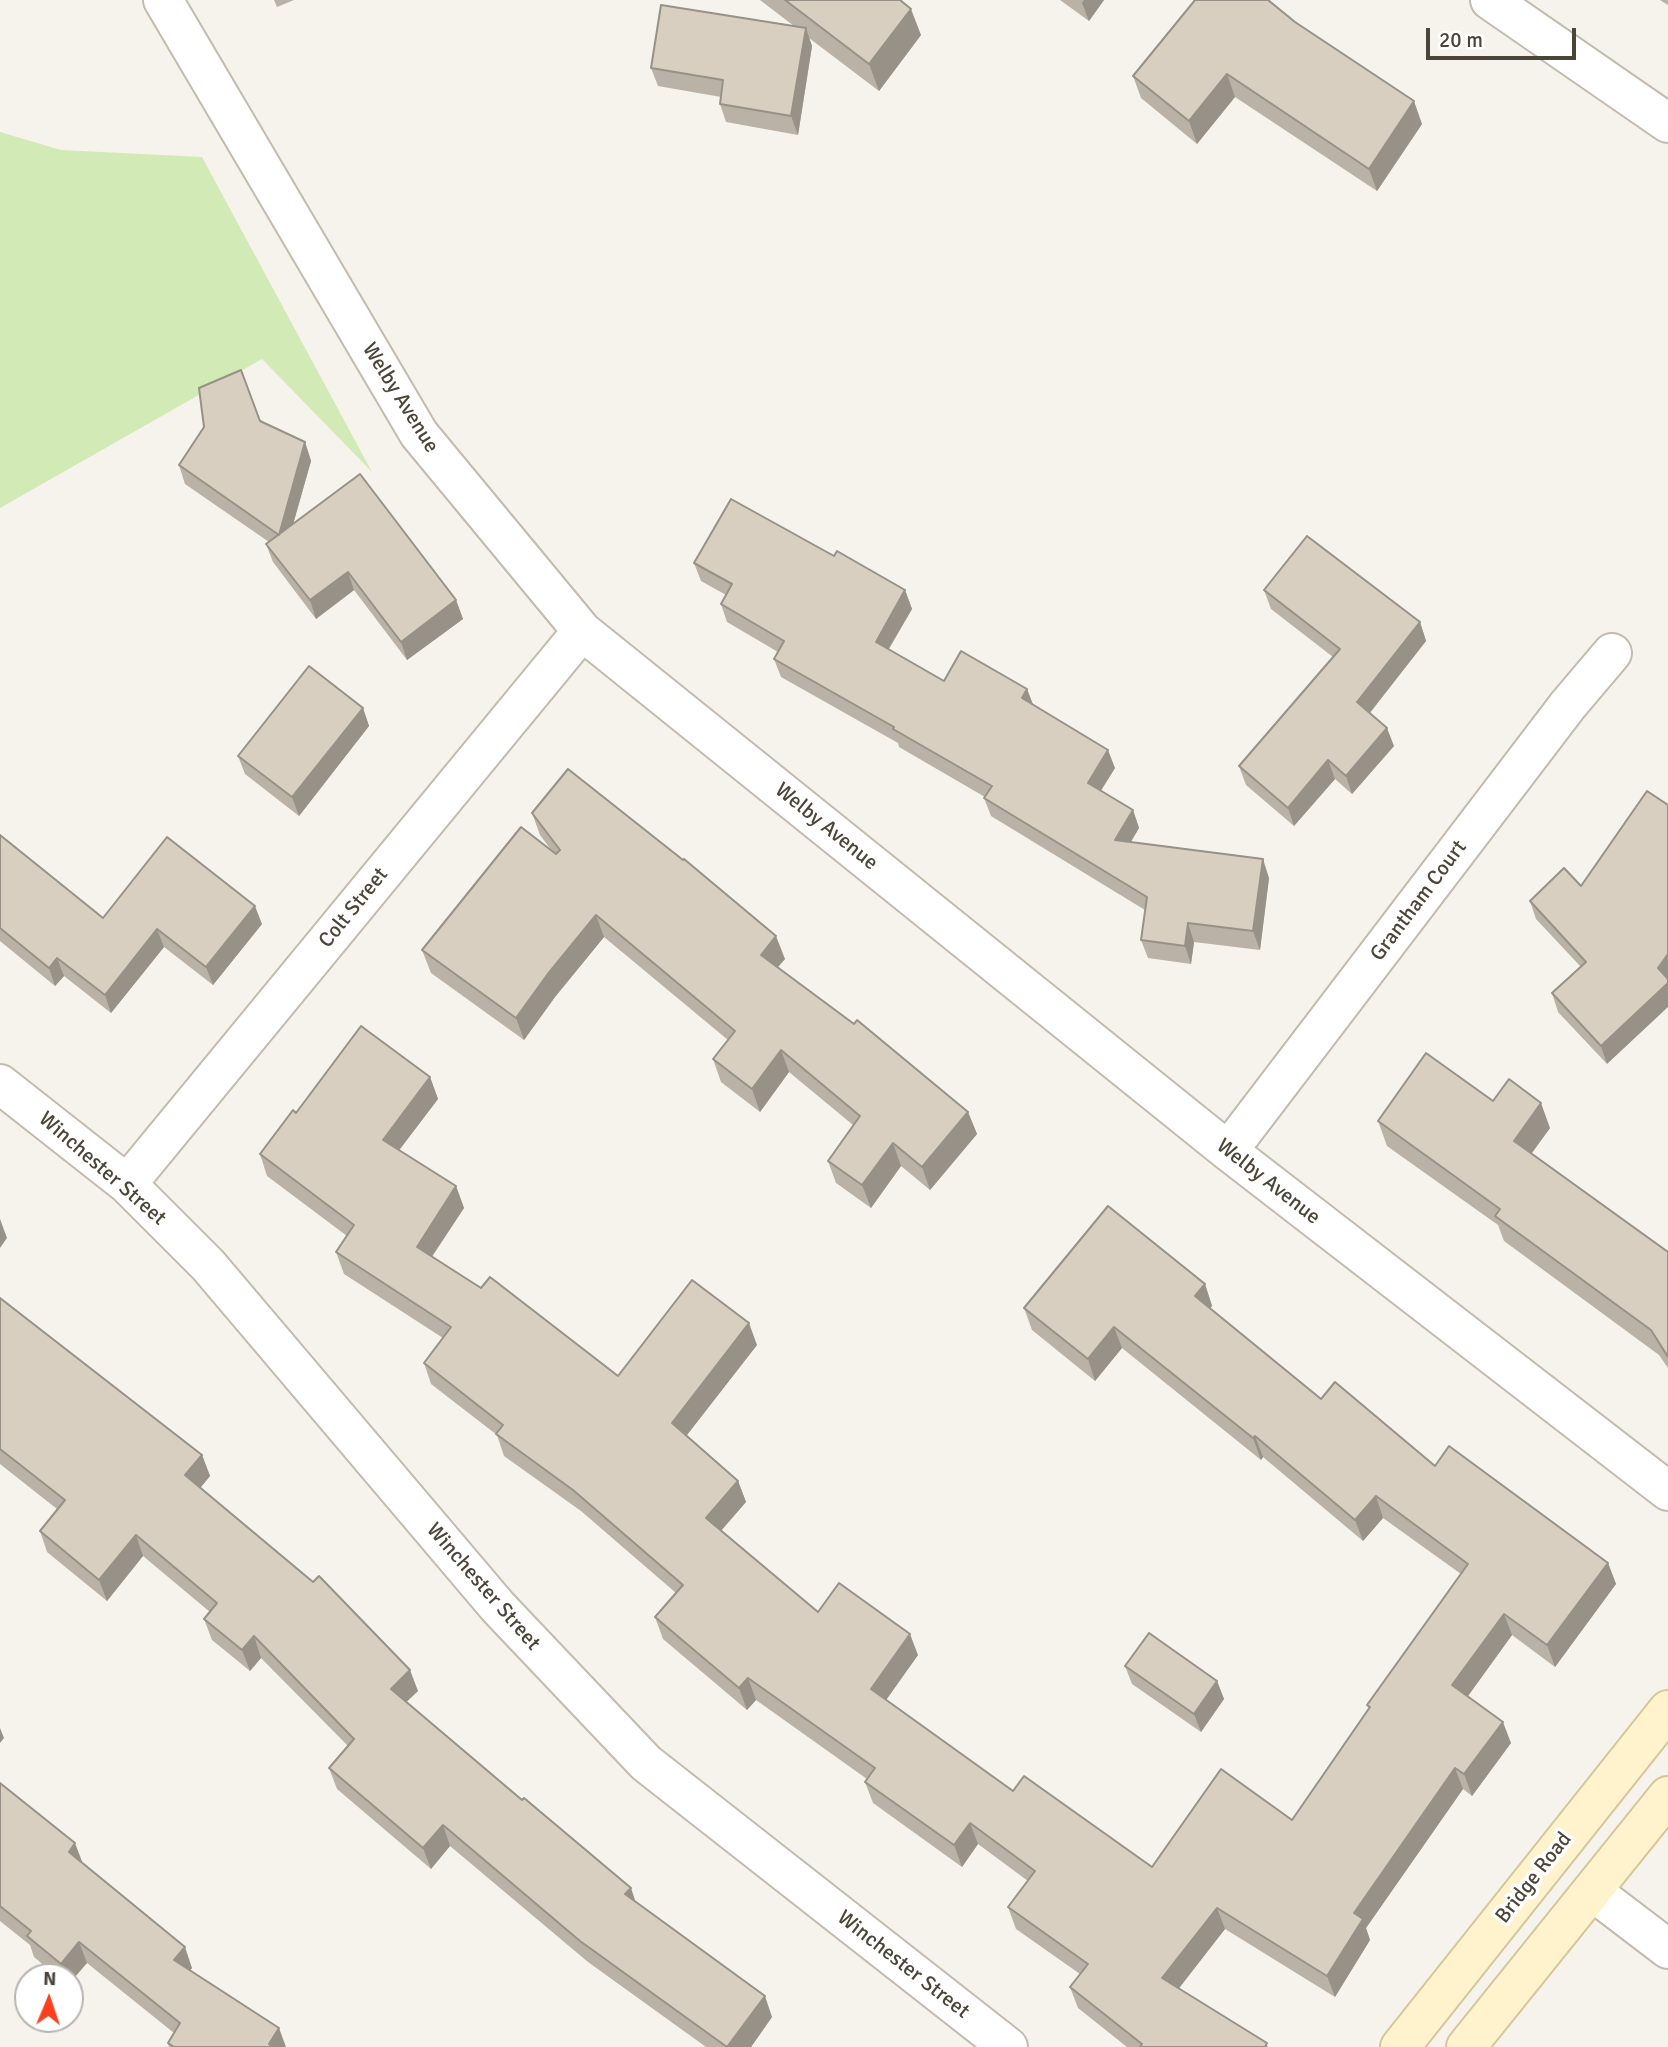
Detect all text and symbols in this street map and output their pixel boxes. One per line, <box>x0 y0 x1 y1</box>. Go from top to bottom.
scale bar <box>1430 14 1580 58</box>
text: 20 m <box>1439 27 1483 53</box>
street label: Welby Avenue <box>356 338 444 458</box>
street label: Welby Avenue <box>770 778 882 876</box>
street label: Grantham Court <box>1365 836 1473 966</box>
street label: Colt Street <box>314 863 394 953</box>
street label: Winchester Street <box>33 1107 171 1231</box>
street label: Welby Avenue <box>1211 1134 1325 1230</box>
street label: Winchester Street <box>421 1518 545 1656</box>
street label: Bridge Road <box>1491 1828 1577 1928</box>
street label: Winchester Street <box>832 1906 974 2024</box>
north arrow <box>14 1963 84 2033</box>
text: N <box>43 1967 57 1991</box>

